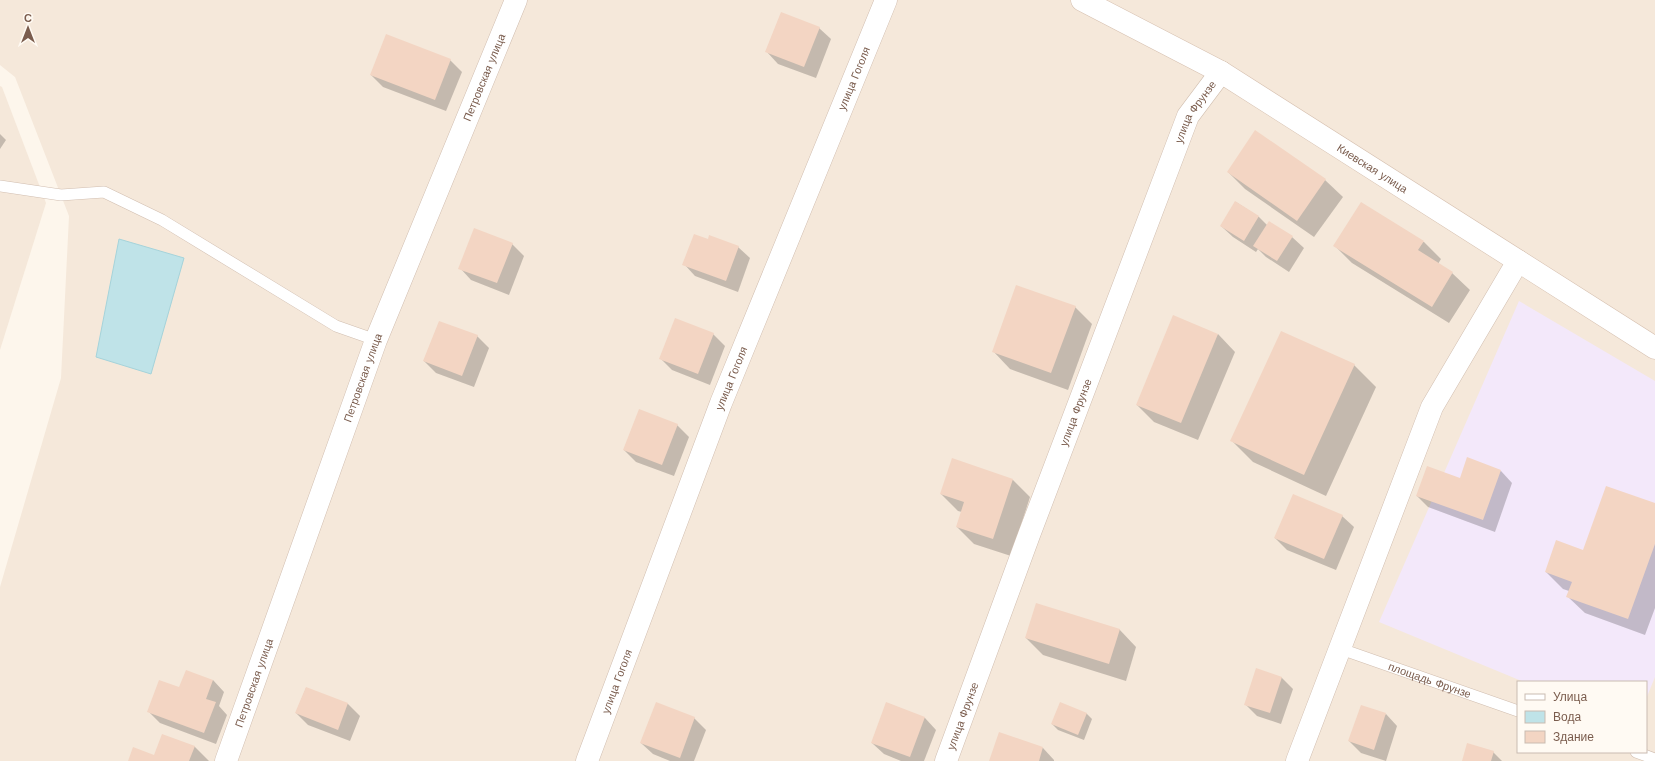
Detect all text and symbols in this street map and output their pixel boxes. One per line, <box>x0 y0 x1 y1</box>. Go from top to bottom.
north arrow <box>8 8 48 48</box>
text: С <box>24 12 32 25</box>
street label: Петровская улица <box>461 31 509 123</box>
street label: улица Гоголя <box>836 45 873 112</box>
street label: улица Фрунзе <box>1172 78 1219 145</box>
street label: Киевская улица <box>1334 141 1411 196</box>
street label: Петровская улица <box>341 331 385 424</box>
street label: улица Гоголя <box>713 345 750 412</box>
street label: улица Фрунзе <box>1057 377 1095 448</box>
street label: Петровская улица <box>233 636 276 729</box>
street label: улица Гоголя <box>599 648 635 715</box>
street label: площадь Фрунзе <box>1386 660 1473 701</box>
street label: улица Фрунзе <box>945 681 981 752</box>
legend <box>1517 681 1647 753</box>
text: Улица <box>1553 690 1587 704</box>
text: Вода <box>1553 710 1581 724</box>
text: Здание <box>1553 730 1594 744</box>

